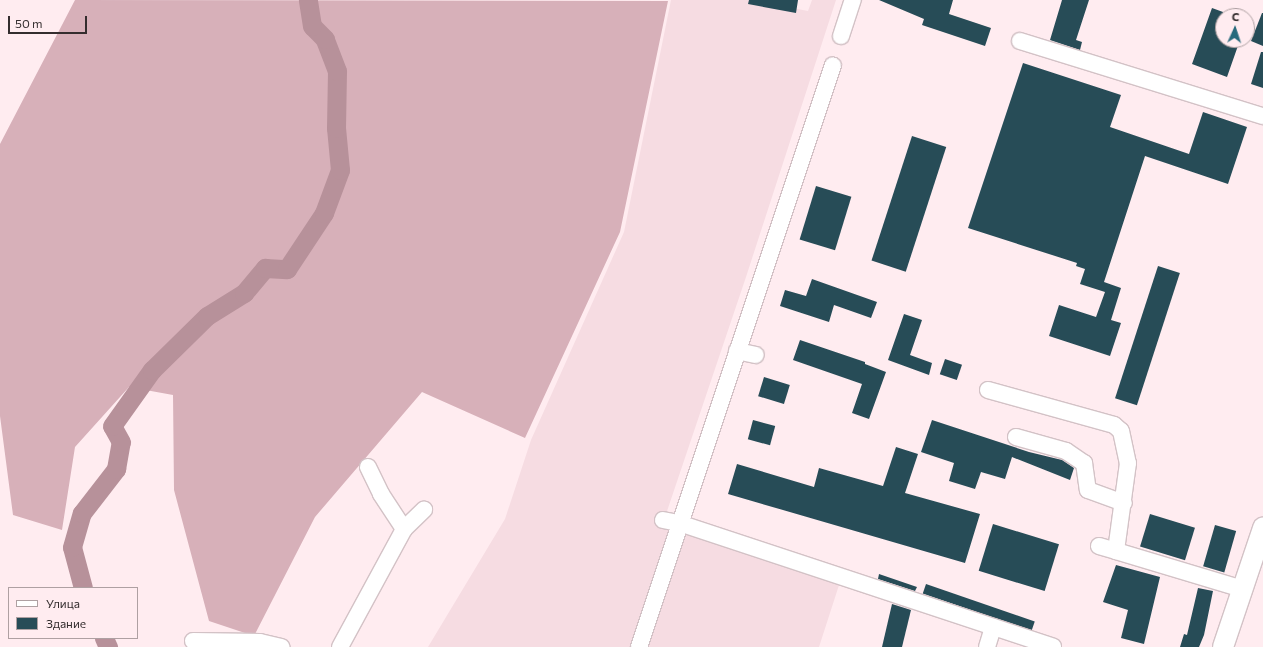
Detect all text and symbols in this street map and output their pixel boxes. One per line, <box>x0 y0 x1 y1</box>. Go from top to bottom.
scale bar <box>10 8 89 34</box>
north arrow <box>1215 8 1255 48</box>
text: С <box>1232 10 1240 23</box>
text: 50 m <box>15 16 43 30</box>
legend <box>8 587 138 639</box>
text: Улица <box>46 596 80 610</box>
text: Здание <box>46 616 86 630</box>

